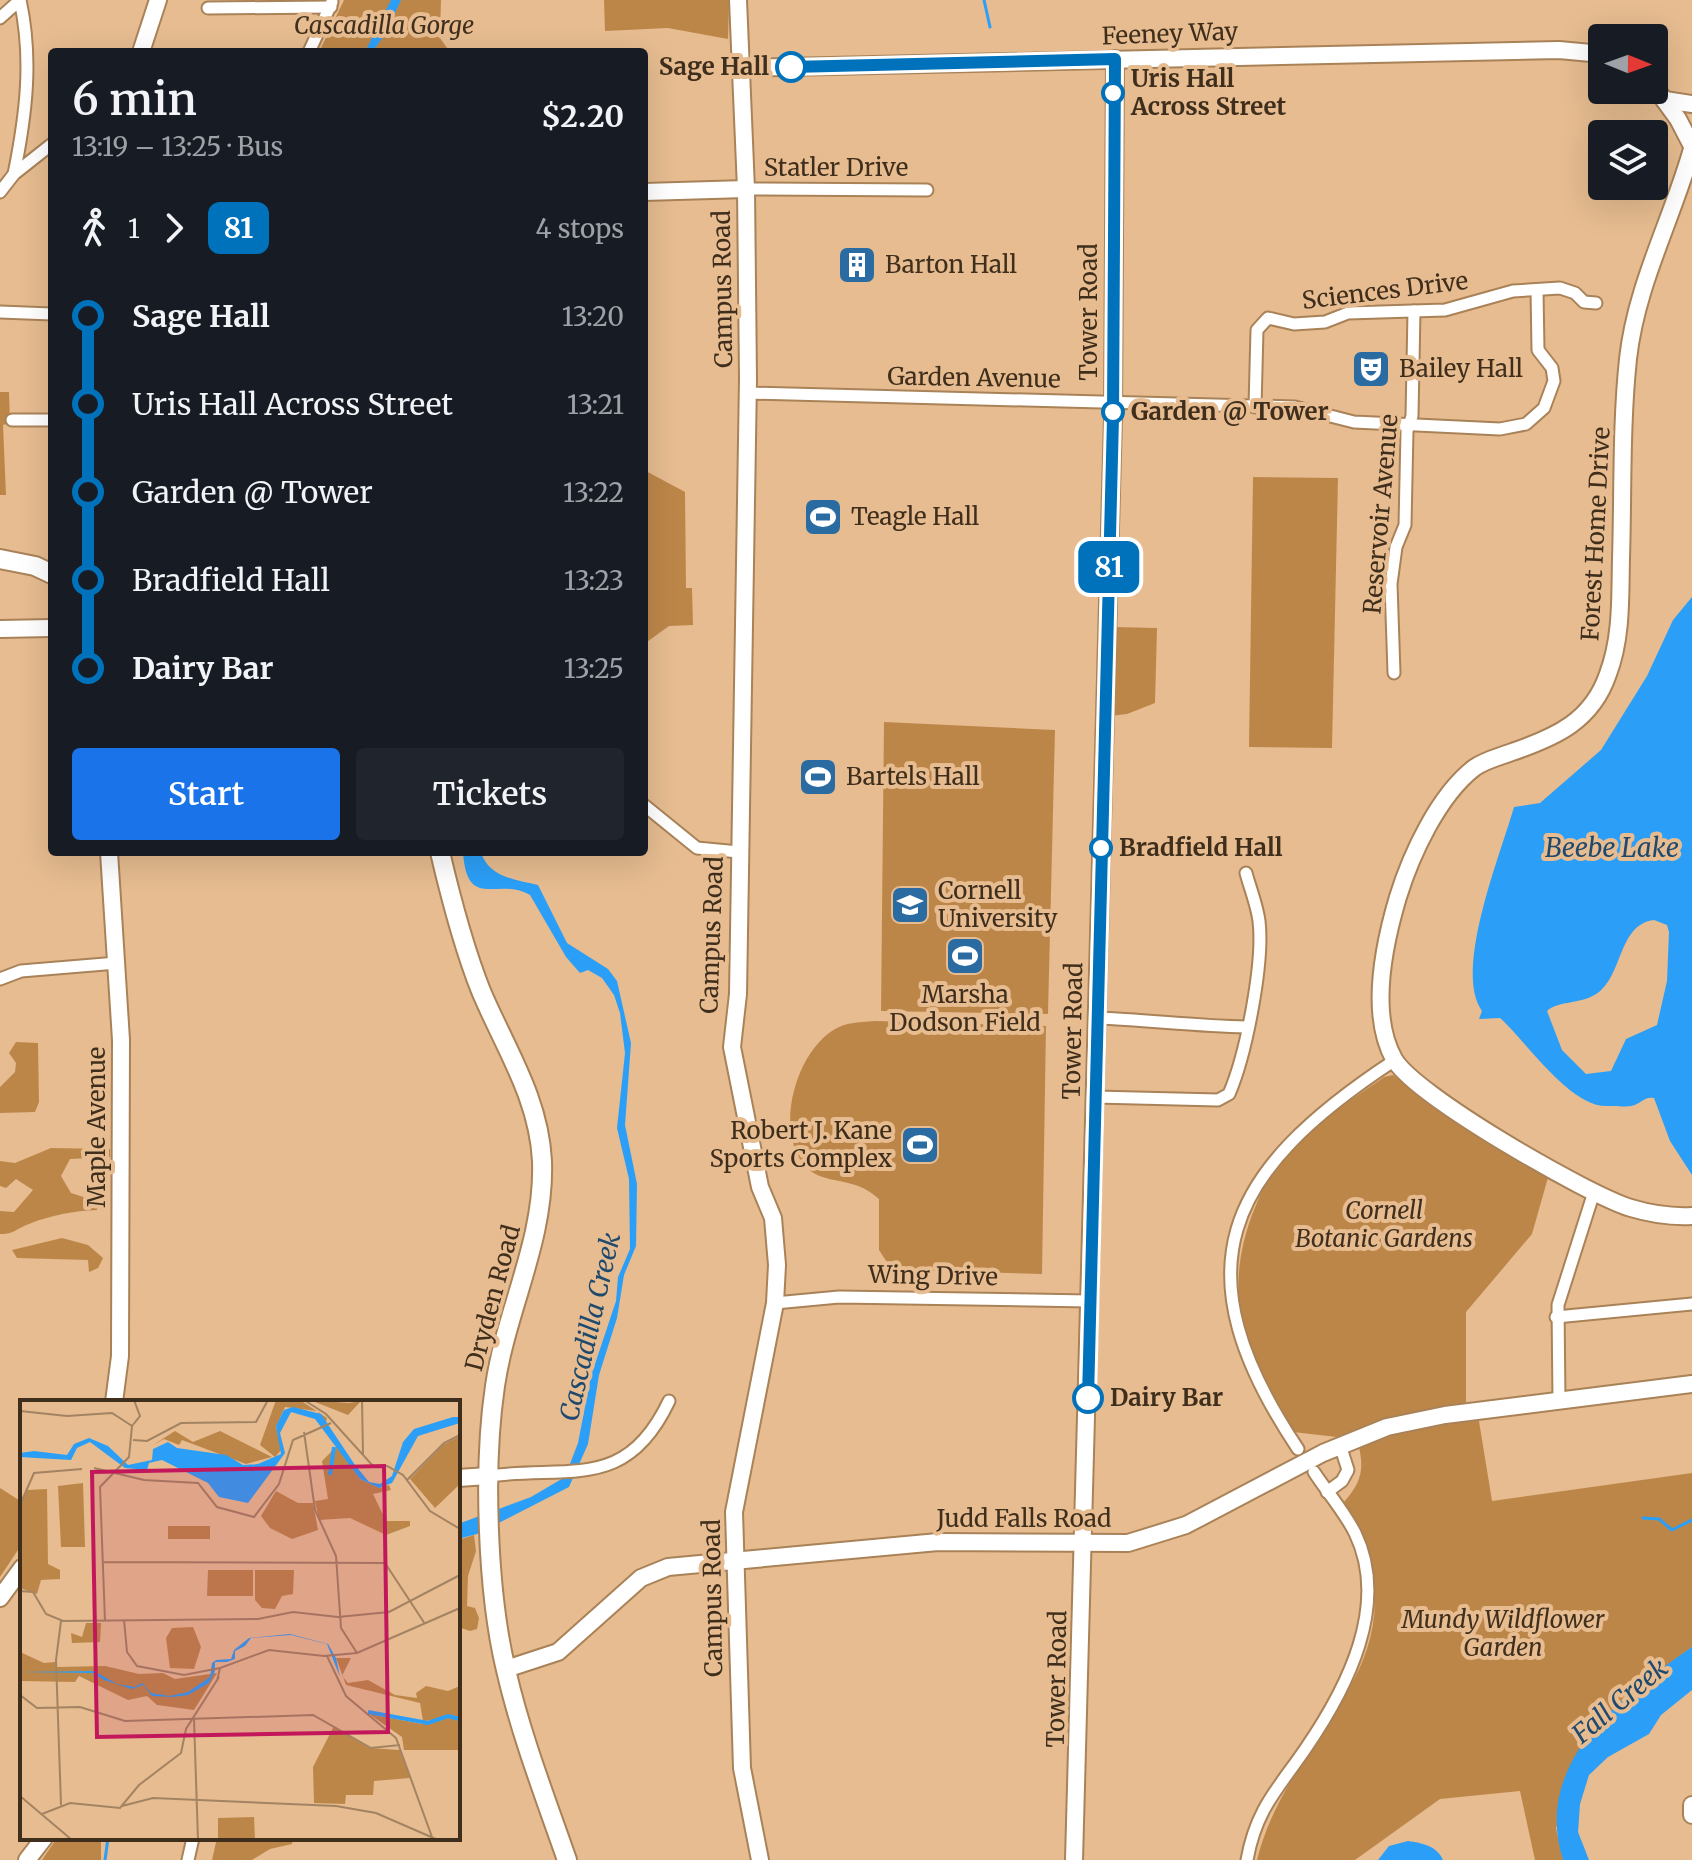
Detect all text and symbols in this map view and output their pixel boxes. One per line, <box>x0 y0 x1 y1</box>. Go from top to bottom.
park label: Cascadilla Gorge <box>294 10 474 41</box>
street label: Feeney Way <box>1101 16 1239 51</box>
north arrow <box>1588 24 1668 104</box>
map controls <box>1588 24 1668 200</box>
place label: Sage Hall <box>659 51 769 82</box>
marker: Sage Hall <box>776 52 806 82</box>
place label: Uris Hall Across Street <box>1130 63 1287 122</box>
text: 6 min <box>72 72 197 127</box>
marker: Uris Hall Across Street <box>1102 82 1124 104</box>
text: $2.20 <box>541 97 624 135</box>
button: layers <box>1588 120 1668 200</box>
text: 13:19 – 13:25 · Bus <box>72 130 283 163</box>
street label: Statler Drive <box>764 152 908 183</box>
icon: walk <box>72 206 116 250</box>
icon: forward <box>152 206 196 250</box>
text: 81 <box>224 210 253 246</box>
street label: Campus Road <box>706 210 739 368</box>
text: 1 <box>128 212 140 245</box>
text: 4 stops <box>535 212 624 245</box>
street label: Tower Road <box>1073 243 1104 381</box>
building icon: Barton Hall <box>836 244 878 286</box>
place label: Barton Hall <box>885 249 1017 280</box>
street label: Sciences Drive <box>1300 265 1470 316</box>
text: Sage Hall <box>132 297 270 335</box>
text: 13:20 <box>562 300 624 333</box>
theatre icon: Bailey Hall <box>1350 348 1392 390</box>
place label: Bailey Hall <box>1399 353 1523 384</box>
street label: Garden Avenue <box>887 360 1061 395</box>
text: Uris Hall Across Street <box>132 385 453 423</box>
text: 13:21 <box>567 388 624 421</box>
place label: Garden @ Tower <box>1131 396 1329 427</box>
marker: Garden @ Tower <box>1102 401 1124 423</box>
street label: Reservoir Avenue <box>1356 413 1405 615</box>
street label: Forest Home Drive <box>1574 426 1617 642</box>
text: Garden @ Tower <box>132 473 373 511</box>
text: 13:22 <box>563 476 624 509</box>
sports icon: Teagle Hall <box>802 496 844 538</box>
place label: Teagle Hall <box>851 501 979 532</box>
line badge: 81 <box>1073 541 1145 593</box>
text: 81 <box>1094 549 1124 585</box>
text: Bradfield Hall <box>132 561 330 599</box>
text: 13:23 <box>564 564 624 597</box>
text: Dairy Bar <box>132 649 273 687</box>
text: 13:25 <box>564 652 624 685</box>
button: Start <box>72 748 340 840</box>
button: Tickets <box>356 748 624 840</box>
sports icon: Bartels Hall <box>797 756 839 798</box>
place label: Bartels Hall <box>846 761 980 792</box>
water label: Beebe Lake <box>1545 831 1679 864</box>
place label: Bradfield Hall <box>1119 832 1283 863</box>
marker: Bradfield Hall <box>1090 837 1112 859</box>
street label: Campus Road <box>693 856 730 1014</box>
place label: Cornell University <box>938 875 1057 934</box>
school or university icon: Cornell University <box>889 884 931 926</box>
sports icon: Marsha Dodson Field <box>944 935 986 977</box>
street label: Tower Road <box>1056 962 1089 1100</box>
place label: Marsha Dodson Field <box>889 979 1041 1038</box>
street label: Maple Avenue <box>81 1047 112 1207</box>
place label: Robert J. Kane Sports Complex <box>710 1115 893 1174</box>
sports icon: Robert J. Kane Sports Complex <box>899 1124 941 1166</box>
park label: Cornell Botanic Gardens <box>1295 1195 1473 1254</box>
street label: Dryden Road <box>458 1221 527 1374</box>
water label: Cascadilla Creek <box>552 1229 627 1424</box>
street label: Wing Drive <box>867 1259 998 1292</box>
place label: Dairy Bar <box>1110 1382 1223 1413</box>
marker: Dairy Bar <box>1073 1383 1103 1413</box>
inset map <box>20 1400 460 1840</box>
street label: Judd Falls Road <box>936 1503 1112 1534</box>
street label: Campus Road <box>696 1519 729 1677</box>
park label: Mundy Wildflower Garden <box>1401 1604 1606 1663</box>
street label: Tower Road <box>1040 1610 1073 1748</box>
water label: Fall Creek <box>1564 1651 1674 1751</box>

